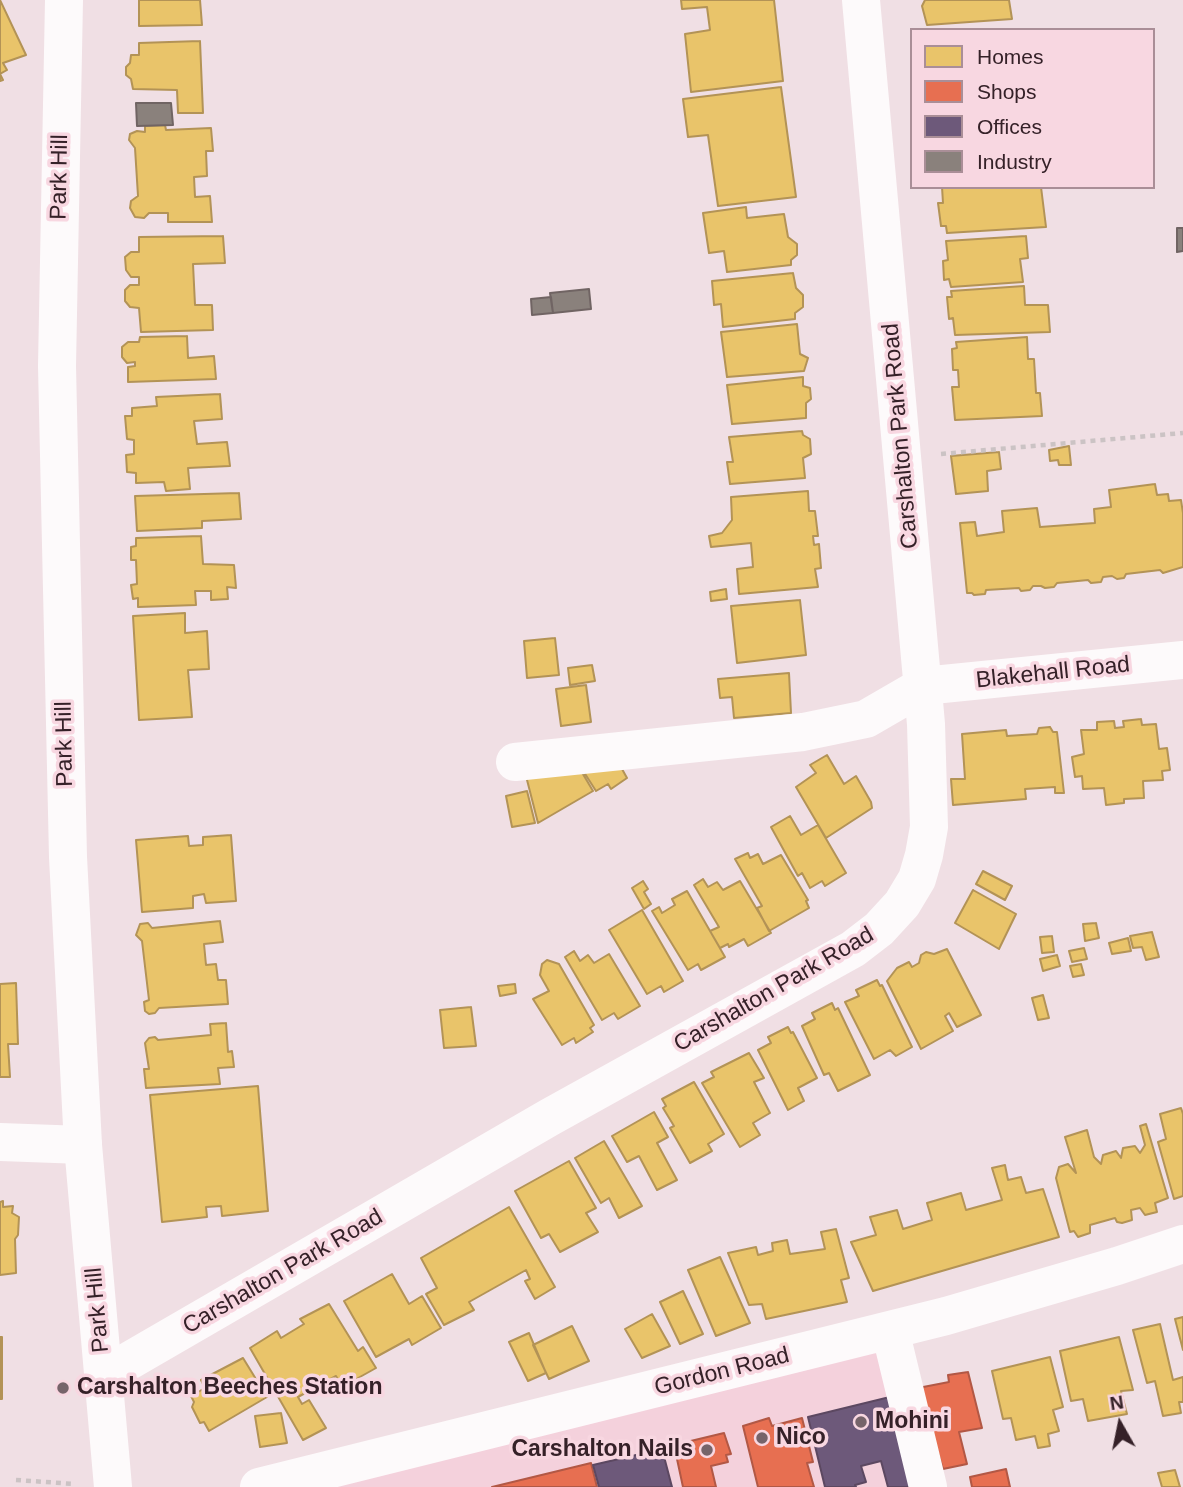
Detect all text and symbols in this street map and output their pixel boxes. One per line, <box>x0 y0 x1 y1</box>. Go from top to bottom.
legend <box>910 28 1155 189</box>
text: Homes <box>977 45 1044 68</box>
text: Shops <box>977 80 1037 103</box>
text: Offices <box>977 115 1042 138</box>
street label: Park Hill <box>45 134 75 220</box>
text: Industry <box>977 150 1052 173</box>
street label: Carshalton Park Road <box>877 322 925 550</box>
street label: Blakehall Road <box>975 651 1131 695</box>
street label: Park Hill <box>50 701 80 787</box>
street label: Carshalton Park Road <box>669 921 879 1059</box>
street label: Carshalton Park Road <box>178 1203 388 1341</box>
street label: Park Hill <box>81 1266 115 1354</box>
street label: Gordon Road <box>652 1342 792 1402</box>
place label: Carshalton Beeches Station <box>77 1374 382 1402</box>
marker: Carshalton Beeches Station <box>55 1380 71 1396</box>
north arrow <box>1085 1389 1155 1459</box>
text: N <box>1108 1391 1125 1414</box>
place label: Mohini <box>875 1408 949 1436</box>
marker: Mohini <box>853 1414 869 1430</box>
place label: Nico <box>776 1424 826 1452</box>
marker: Nico <box>754 1430 770 1446</box>
place label: Carshalton Nails <box>512 1436 693 1464</box>
marker: Carshalton Nails <box>699 1442 715 1458</box>

